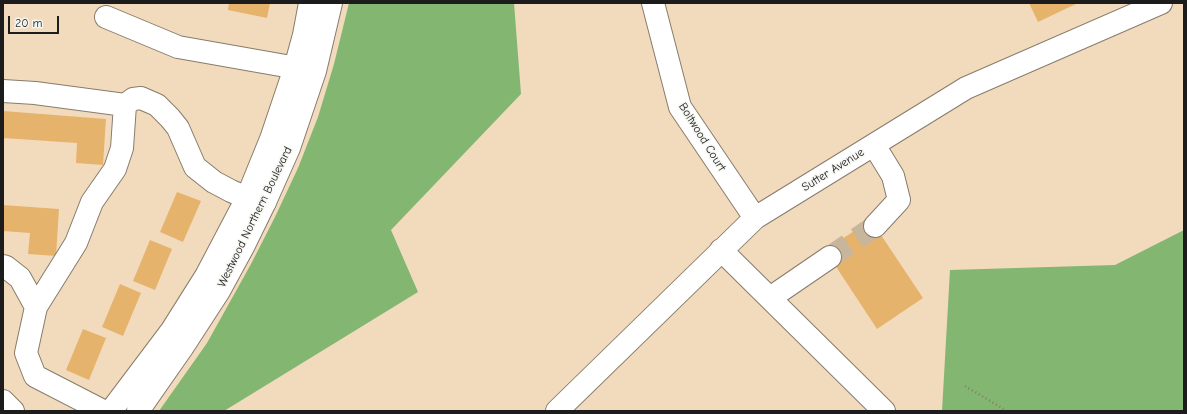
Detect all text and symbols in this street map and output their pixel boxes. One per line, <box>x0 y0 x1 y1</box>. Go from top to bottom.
scale bar <box>10 8 61 34</box>
text: 20 m <box>15 16 43 30</box>
street label: Boltwood Court <box>675 100 729 174</box>
street label: Westwood Northern Boulevard <box>215 144 295 290</box>
street label: Sutter Avenue <box>799 145 867 195</box>

